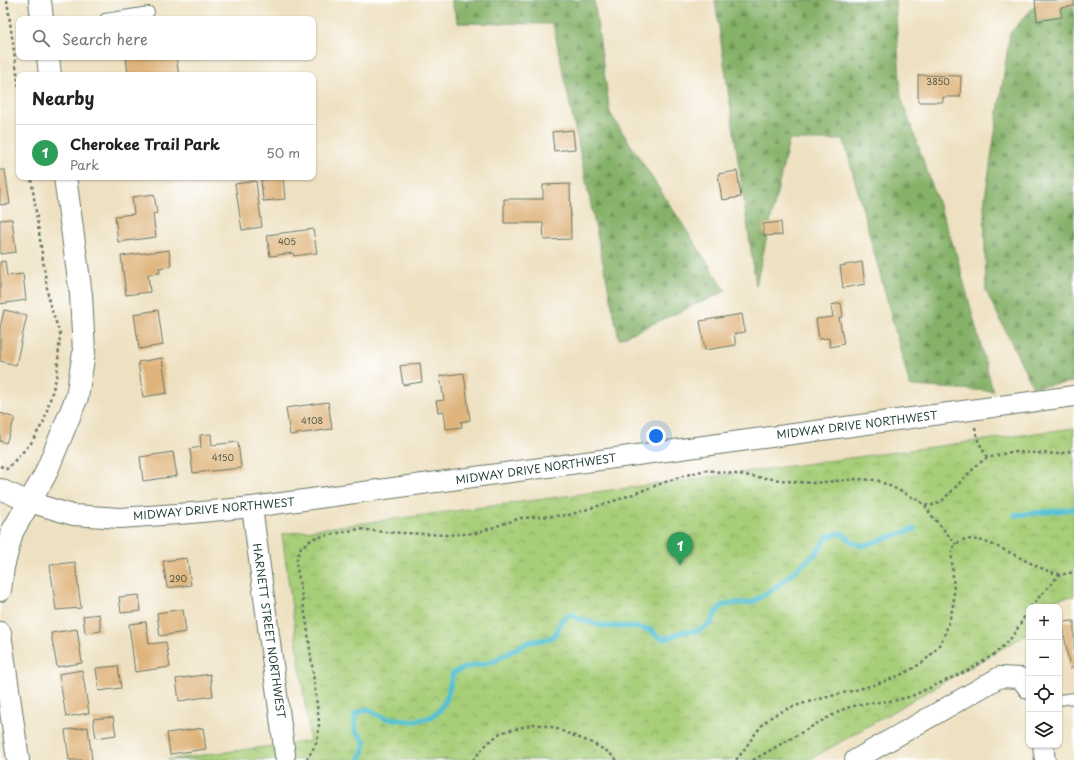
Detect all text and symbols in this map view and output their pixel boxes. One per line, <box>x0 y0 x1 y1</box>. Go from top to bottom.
search box <box>16 16 316 60</box>
icon: search <box>30 27 52 49</box>
text: Search here <box>62 27 148 50</box>
house number: 3850 <box>926 74 950 88</box>
text: Nearby <box>32 85 94 111</box>
text: Cherokee Trail Park <box>70 132 220 155</box>
text: 1 <box>42 143 48 162</box>
text: 50 m <box>266 143 300 162</box>
text: Park <box>70 155 99 174</box>
house number: 405 <box>278 234 296 248</box>
street label: MIDWAY DRIVE NORTHWEST <box>775 406 939 443</box>
house number: 4108 <box>301 413 323 427</box>
your location <box>646 426 666 446</box>
street label: MIDWAY DRIVE NORTHWEST <box>454 449 618 488</box>
house number: 4150 <box>212 450 235 464</box>
street label: MIDWAY DRIVE NORTHWEST <box>132 493 296 524</box>
pin: 1 <box>667 532 693 565</box>
street label: HARNETT STREET NORTHWEST <box>249 542 290 720</box>
house number: 290 <box>169 571 187 585</box>
map controls <box>1026 604 1062 748</box>
button: + <box>1026 604 1062 640</box>
button: − <box>1026 640 1062 676</box>
button: locate <box>1026 676 1062 712</box>
button: layers <box>1026 712 1062 748</box>

